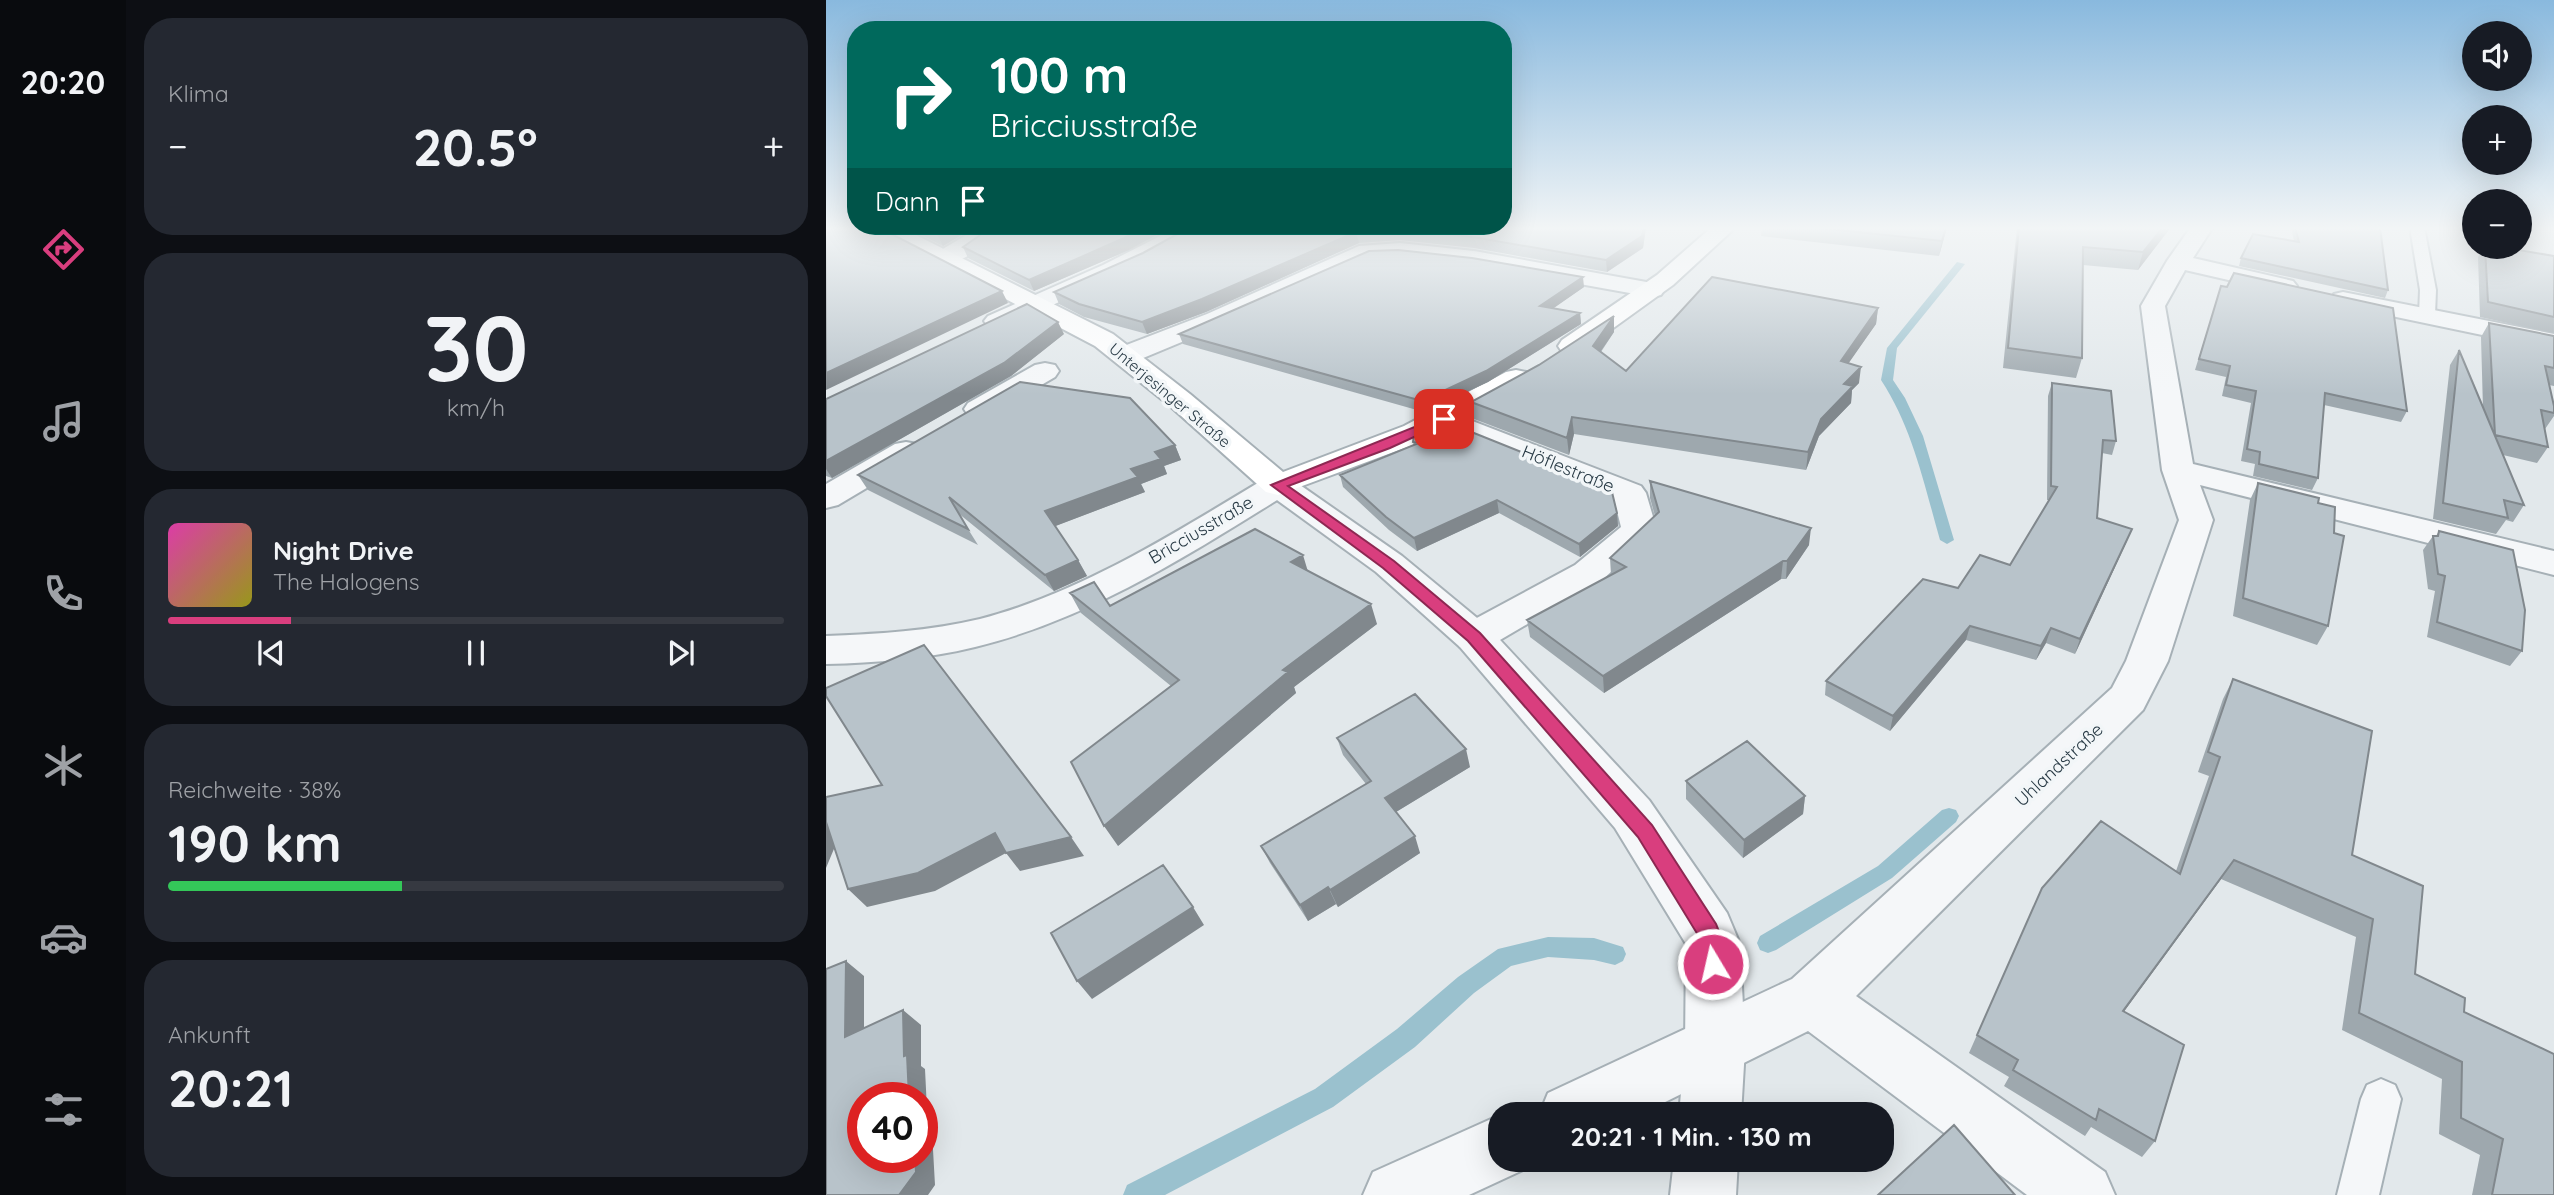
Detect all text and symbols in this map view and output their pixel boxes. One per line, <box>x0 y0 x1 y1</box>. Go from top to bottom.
map controls <box>2462 21 2532 259</box>
button: sound <box>2462 21 2532 91</box>
text: 100 m <box>990 44 1128 105</box>
icon: right <box>875 49 966 140</box>
text: 20:20 <box>21 62 105 102</box>
text: Klima <box>168 79 229 108</box>
text: Bricciusstraße <box>990 105 1198 145</box>
button: + <box>2462 105 2532 175</box>
text: 20.5° <box>413 114 538 179</box>
text: − <box>168 122 188 170</box>
text: + <box>763 122 784 170</box>
icon: arrive <box>954 182 992 220</box>
text: Dann <box>875 185 940 218</box>
button: − <box>2462 189 2532 259</box>
icon: directions <box>39 225 88 274</box>
text: 30 <box>424 290 528 404</box>
street label: Unterjesinger Straße <box>1105 338 1235 452</box>
pin <box>1414 389 1474 449</box>
text: km/h <box>447 393 505 422</box>
icon: music <box>39 397 88 446</box>
icon: arrive <box>1425 400 1463 438</box>
street label: Höflestraße <box>1519 440 1618 498</box>
street label: Bricciusstraße <box>1144 490 1257 569</box>
text: Night Drive <box>273 534 414 567</box>
text: The Halogens <box>273 567 420 596</box>
icon: phone <box>39 569 88 618</box>
icon: previous <box>252 634 290 672</box>
icon: pause <box>457 634 495 672</box>
icon: next <box>662 634 700 672</box>
street label: Uhlandstraße <box>2010 718 2108 811</box>
icon: climate <box>39 741 88 790</box>
text: Reichweite · 38% <box>168 775 341 804</box>
text: 190 km <box>168 810 342 875</box>
icon: car <box>39 913 88 962</box>
position arrow <box>1676 927 1750 1001</box>
text: Ankunft <box>168 1020 251 1049</box>
text: 20:21 <box>168 1055 294 1120</box>
speed limit sign: 40 <box>847 1082 938 1173</box>
icon: filters <box>39 1085 88 1134</box>
text: 20:21 · 1 Min. · 130 m <box>1570 1120 1812 1153</box>

